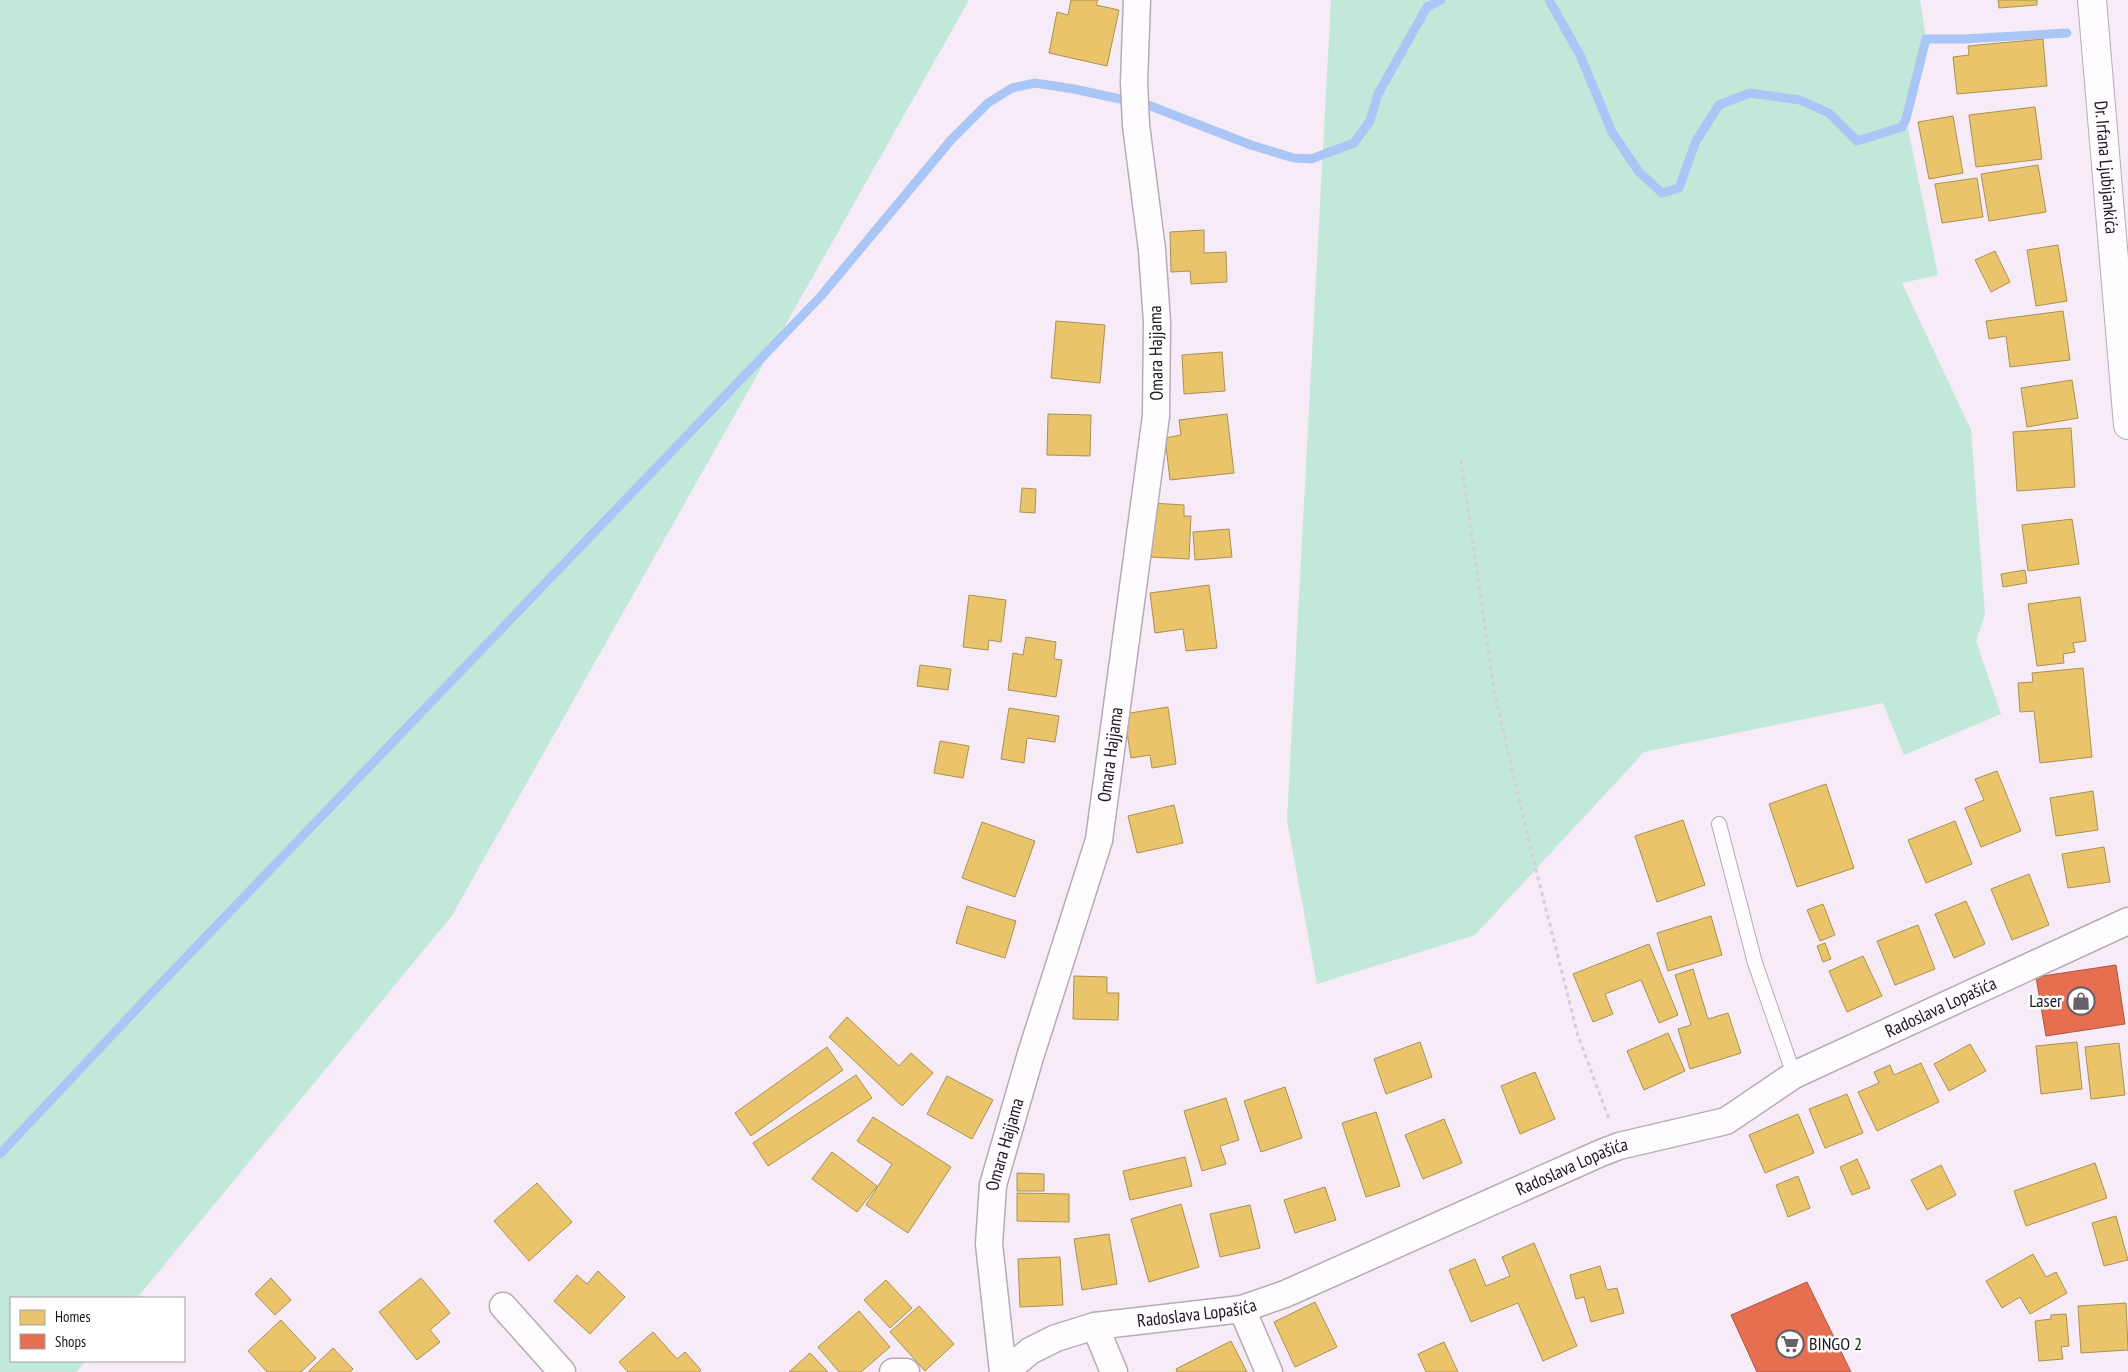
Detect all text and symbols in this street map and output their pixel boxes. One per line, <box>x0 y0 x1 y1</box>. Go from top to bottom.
street label: Dr. Irfana Ljubijankića <box>2090 100 2124 235</box>
street label: Omara Hajjama <box>1143 305 1168 401</box>
street label: Omara Hajjama <box>1092 706 1128 803</box>
street label: Radoslava Lopašića <box>1881 971 2000 1042</box>
shop icon: Laser <box>2066 986 2096 1016</box>
place label: Laser <box>2029 989 2062 1012</box>
street label: Omara Hajjama <box>981 1095 1029 1191</box>
street label: Radoslava Lopašića <box>1512 1132 1630 1201</box>
street label: Radoslava Lopašića <box>1136 1293 1259 1332</box>
legend <box>10 1297 185 1362</box>
text: Homes <box>55 1307 91 1326</box>
supermarket icon: BINGO 2 <box>1775 1329 1805 1359</box>
text: Shops <box>55 1332 86 1351</box>
place label: BINGO 2 <box>1809 1332 1862 1355</box>

